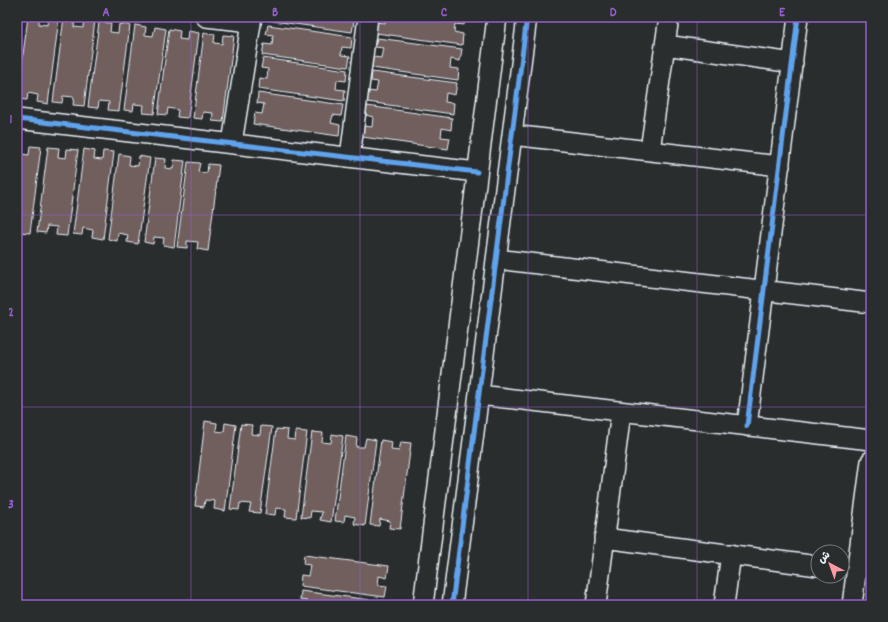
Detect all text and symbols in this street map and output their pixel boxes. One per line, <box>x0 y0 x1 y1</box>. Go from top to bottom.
text: A <box>102 4 110 23</box>
text: B <box>272 4 278 23</box>
text: C <box>441 4 448 23</box>
text: D <box>610 4 617 23</box>
text: E <box>779 4 786 23</box>
text: 1 <box>10 111 13 130</box>
text: 2 <box>8 304 14 323</box>
text: 3 <box>8 496 14 515</box>
north arrow <box>810 544 850 584</box>
text: ش <box>815 548 835 568</box>

